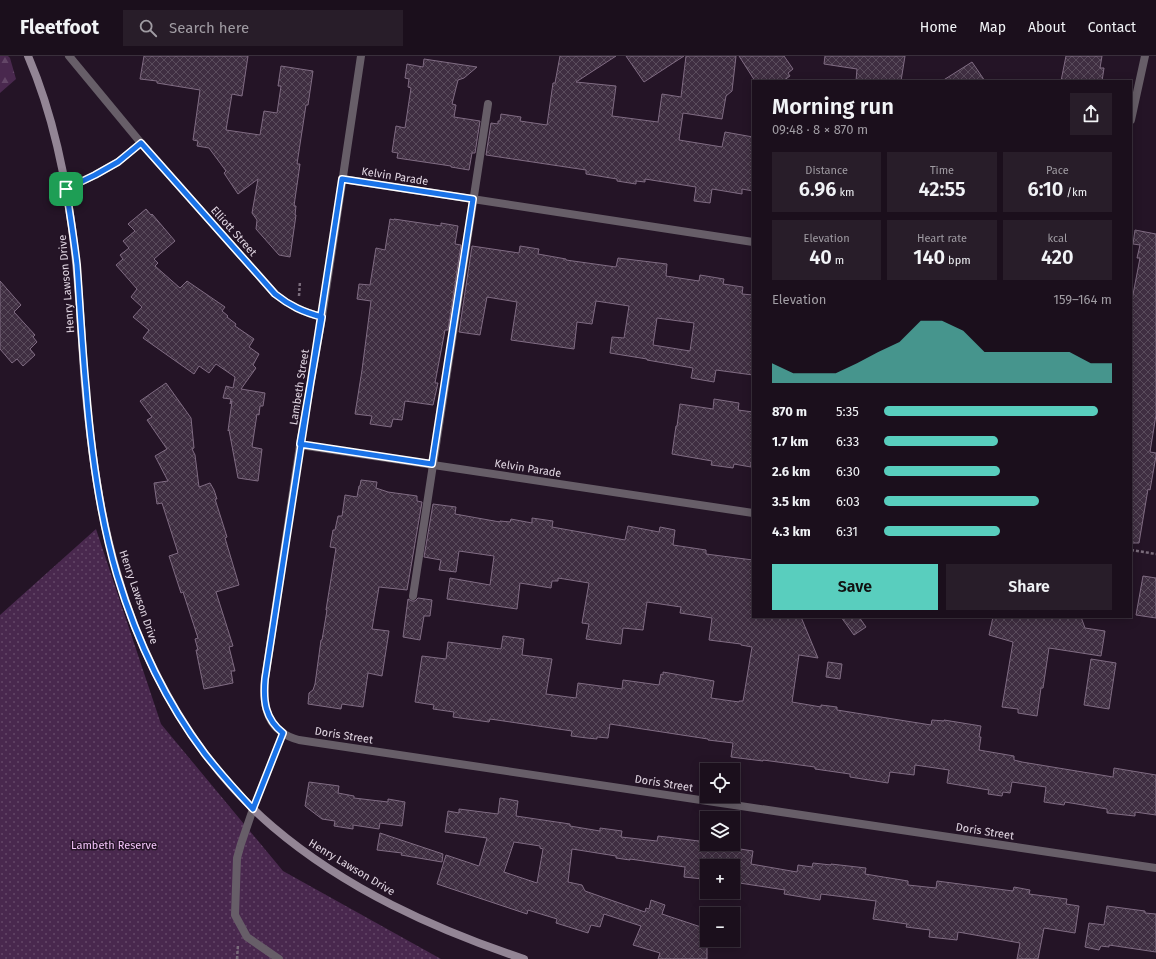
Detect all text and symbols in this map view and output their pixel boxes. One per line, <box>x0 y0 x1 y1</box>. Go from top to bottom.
search box <box>123 10 403 46</box>
text: Fleetfoot <box>20 16 99 39</box>
icon: search <box>137 17 159 39</box>
text: Search here <box>169 19 249 37</box>
text: Home <box>920 19 957 36</box>
text: Map <box>979 19 1006 36</box>
text: About <box>1028 19 1066 36</box>
text: Contact <box>1088 19 1136 36</box>
text: Morning run <box>772 93 894 120</box>
button: share <box>1070 93 1112 135</box>
text: 09:48 · 8 × 870 m <box>772 122 868 137</box>
text: Distance <box>805 164 848 177</box>
text: Time <box>930 164 954 177</box>
text: Pace <box>1046 164 1069 177</box>
street label: Kelvin Parade <box>361 165 429 188</box>
pin <box>49 172 83 206</box>
text: 6.96 <box>799 177 836 201</box>
text: 42:55 <box>919 177 965 201</box>
text: 6:10 <box>1028 177 1063 201</box>
icon: arrive <box>55 178 77 200</box>
text: km <box>836 186 854 199</box>
text: /km <box>1063 186 1087 199</box>
street label: Elliott Street <box>208 204 259 259</box>
text: Elevation <box>804 232 850 245</box>
text: Heart rate <box>917 232 967 245</box>
text: kcal <box>1047 232 1067 245</box>
street label: Henry Lawson Drive <box>56 234 77 334</box>
text: 40 <box>809 245 832 269</box>
text: 140 <box>913 245 945 269</box>
text: 420 <box>1041 245 1074 269</box>
text: m <box>832 254 844 267</box>
text: bpm <box>945 254 971 267</box>
text: Elevation <box>772 292 826 307</box>
text: 159–164 m <box>1053 292 1112 307</box>
street label: Lambeth Street <box>287 348 312 426</box>
text: 870 m <box>772 404 807 419</box>
text: 5:35 <box>836 404 859 419</box>
text: 1.7 km <box>772 434 808 449</box>
text: 6:33 <box>836 434 859 449</box>
street label: Kelvin Parade <box>494 457 562 480</box>
text: 2.6 km <box>772 464 810 479</box>
text: 6:30 <box>836 464 860 479</box>
text: 3.5 km <box>772 494 810 509</box>
text: 6:03 <box>836 494 860 509</box>
text: 4.3 km <box>772 524 811 539</box>
text: 6:31 <box>836 524 858 539</box>
street label: Henry Lawson Drive <box>116 549 161 646</box>
button: Save <box>772 564 938 610</box>
button: Share <box>946 564 1112 610</box>
street label: Doris Street <box>314 724 374 747</box>
map controls <box>700 763 740 947</box>
button: locate <box>700 763 740 803</box>
street label: Doris Street <box>634 772 694 795</box>
button: layers <box>700 811 740 851</box>
street label: Doris Street <box>955 820 1015 843</box>
street label: Henry Lawson Drive <box>306 837 397 898</box>
park label: Lambeth Reserve <box>71 839 157 852</box>
button: + <box>700 859 740 899</box>
button: − <box>700 907 740 947</box>

